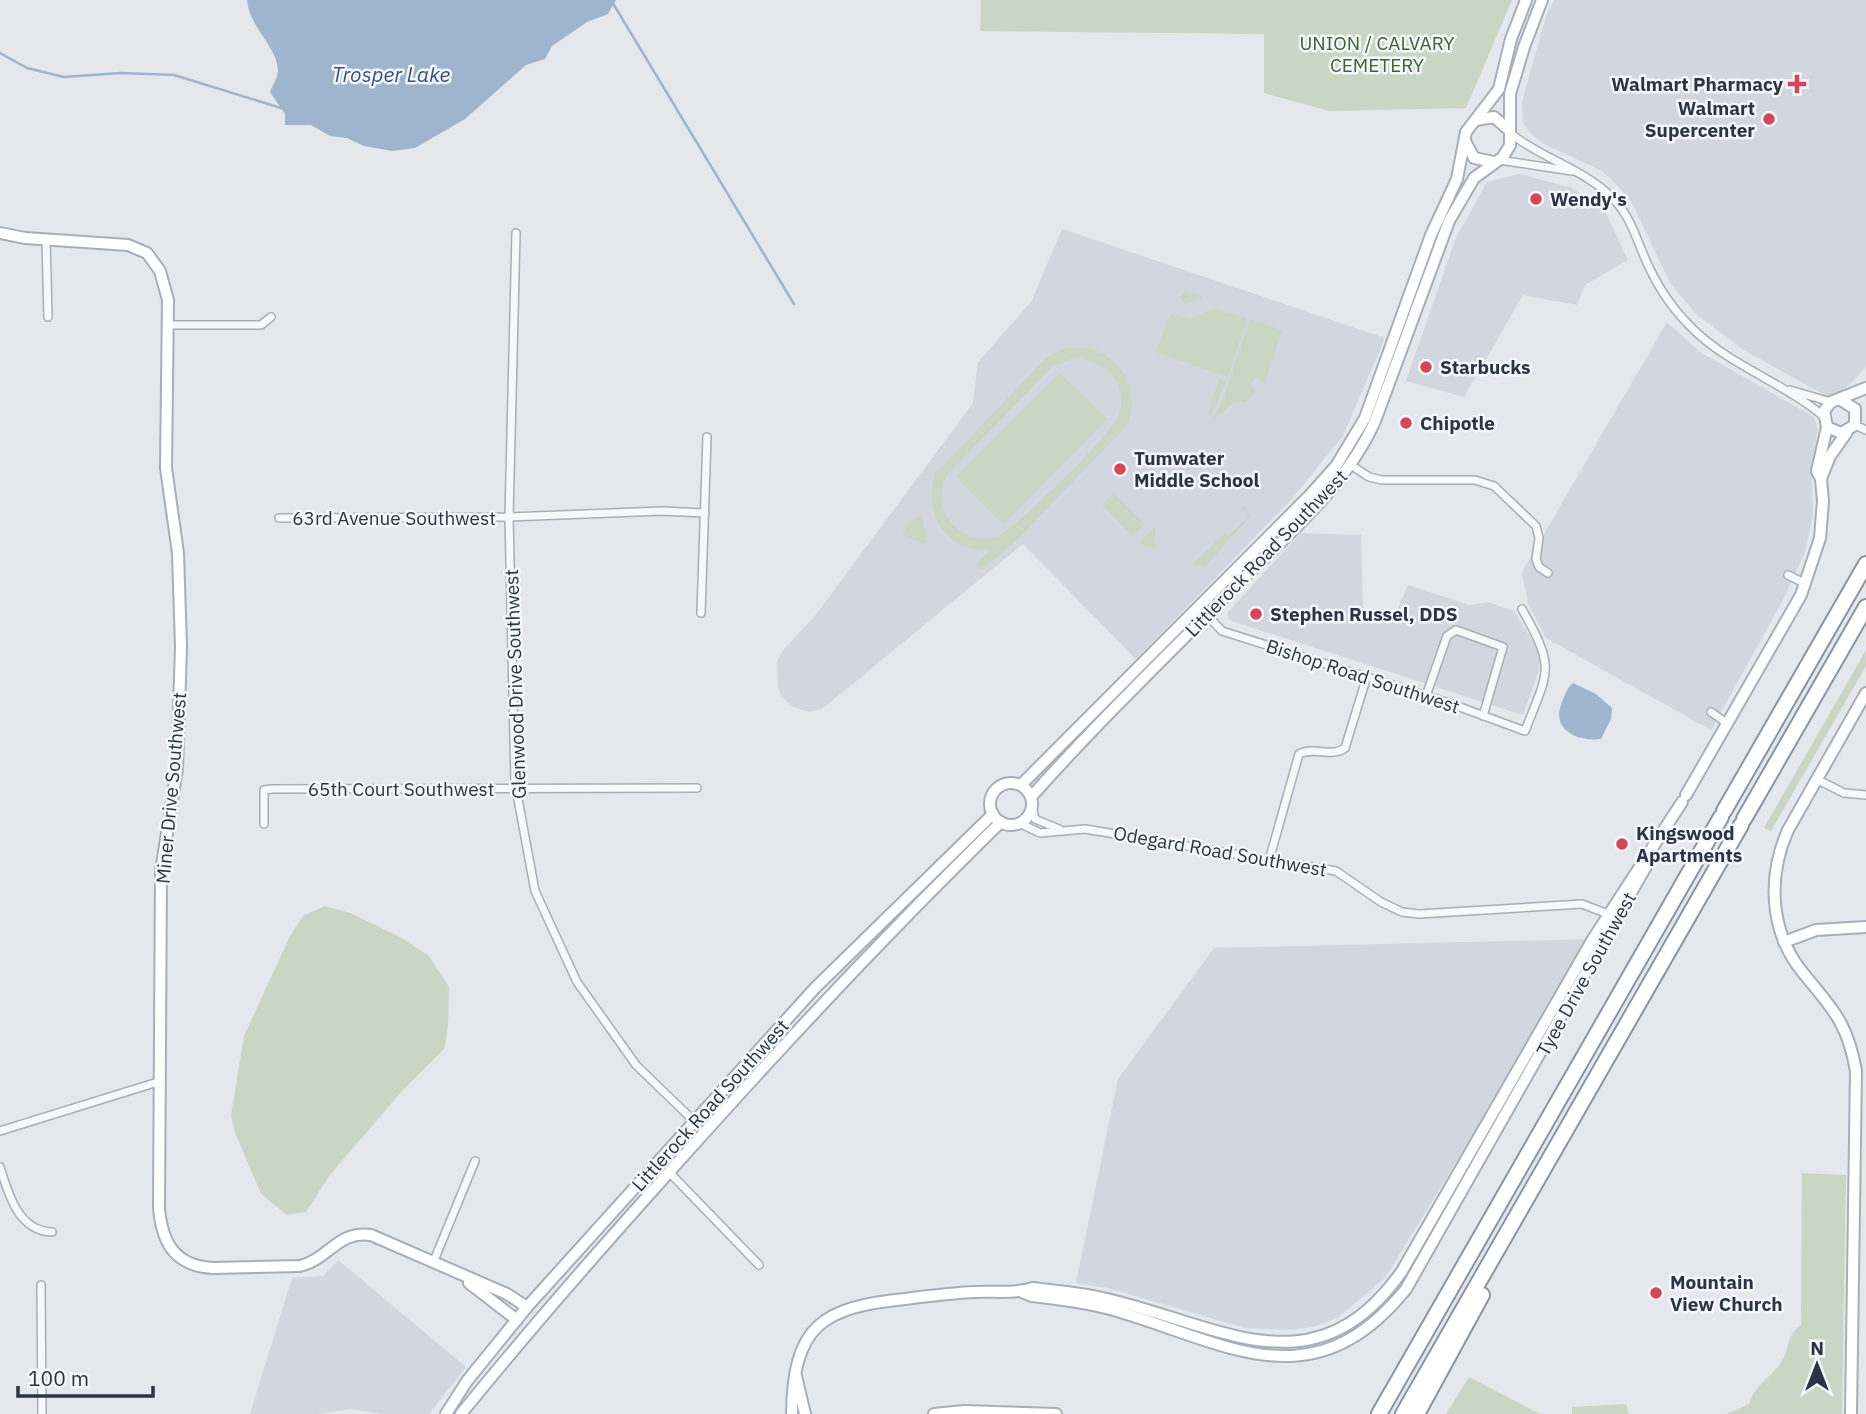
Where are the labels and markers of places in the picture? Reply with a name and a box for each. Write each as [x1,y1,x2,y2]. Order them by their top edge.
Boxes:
place label: Walmart Pharmacy [1611,72,1784,96]
marker: Walmart Pharmacy [1789,76,1805,92]
place label: Walmart Supercenter [1645,96,1755,142]
marker: Walmart Supercenter [1761,111,1777,127]
place label: Wendy's [1550,187,1627,211]
marker: Wendy's [1528,191,1544,207]
place label: Starbucks [1440,355,1531,379]
marker: Starbucks [1418,359,1434,375]
place label: Chipotle [1420,411,1495,435]
marker: Chipotle [1398,415,1414,431]
place label: Tumwater Middle School [1134,446,1259,492]
marker: Tumwater Middle School [1112,461,1128,477]
place label: Stephen Russel, DDS [1270,602,1458,626]
marker: Stephen Russel, DDS [1248,606,1264,622]
place label: Kingswood Apartments [1636,821,1742,867]
marker: Kingswood Apartments [1614,836,1630,852]
place label: Mountain View Church [1670,1270,1783,1316]
marker: Mountain View Church [1648,1285,1664,1301]

